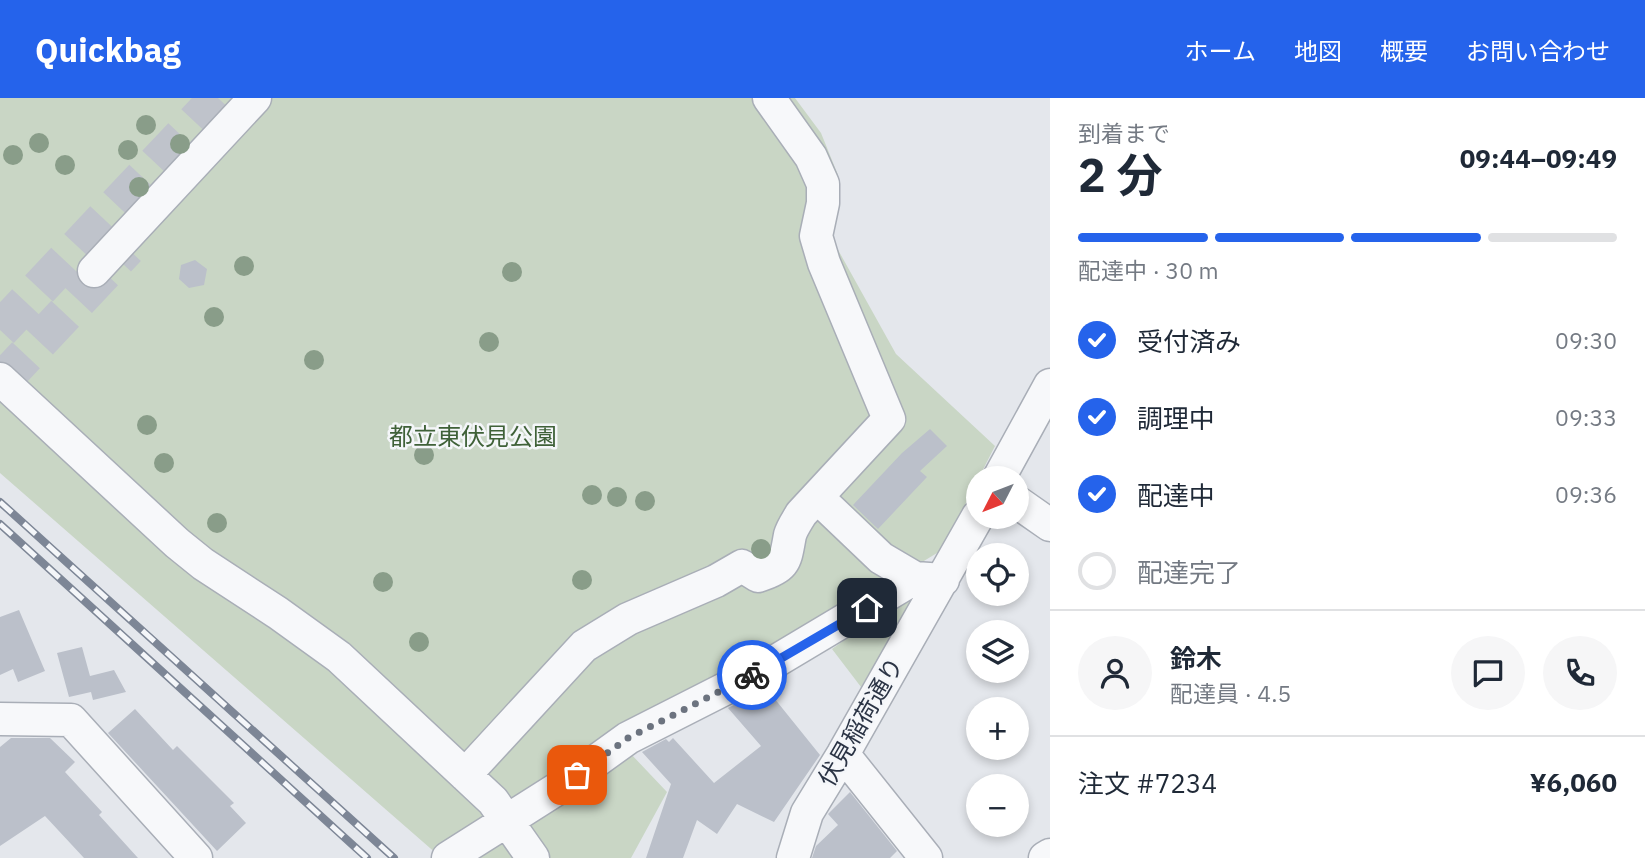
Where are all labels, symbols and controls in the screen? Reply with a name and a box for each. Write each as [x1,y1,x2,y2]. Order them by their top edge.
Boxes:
text: Quickbag [35,28,181,71]
text: ホーム [1185,35,1256,67]
text: 地図 [1294,35,1342,67]
text: 概要 [1380,35,1428,67]
text: お問い合わせ [1466,35,1610,67]
text: 到着まで [1078,118,1170,148]
text: 09:44–09:49 [1460,141,1617,175]
text: 2 分 [1078,145,1162,205]
text: 配達中 · 30 m [1078,255,1218,285]
icon: check [1078,321,1116,359]
text: 受付済み [1137,324,1241,358]
text: 09:30 [1555,325,1617,355]
icon: check [1078,398,1116,436]
text: 調理中 [1137,401,1215,435]
text: 09:33 [1555,402,1617,432]
park label: 都立東伏見公園 [389,420,557,452]
north arrow [966,466,1029,528]
map controls [966,466,1029,837]
icon: check [1078,475,1116,513]
text: 配達中 [1137,478,1215,512]
text: 09:36 [1555,479,1617,509]
button: locate [966,543,1029,606]
text: 配達完了 [1137,555,1241,589]
pin [837,578,897,638]
icon: home [848,589,886,627]
button: layers [966,620,1029,683]
button: person [1078,636,1152,710]
button: chat [1451,636,1525,710]
button: phone [1543,636,1617,710]
courier [717,640,787,710]
text: 鈴木 [1170,641,1222,675]
street label: 伏見稲荷通り [810,651,910,792]
icon: bike [733,656,771,694]
text: 配達員 · 4.5 [1170,678,1291,708]
button: + [966,697,1029,760]
pin [547,745,607,805]
icon: bag [558,756,596,794]
text: ¥6,060 [1530,765,1617,799]
text: 注文 #7234 [1078,766,1217,800]
button: − [966,774,1029,837]

